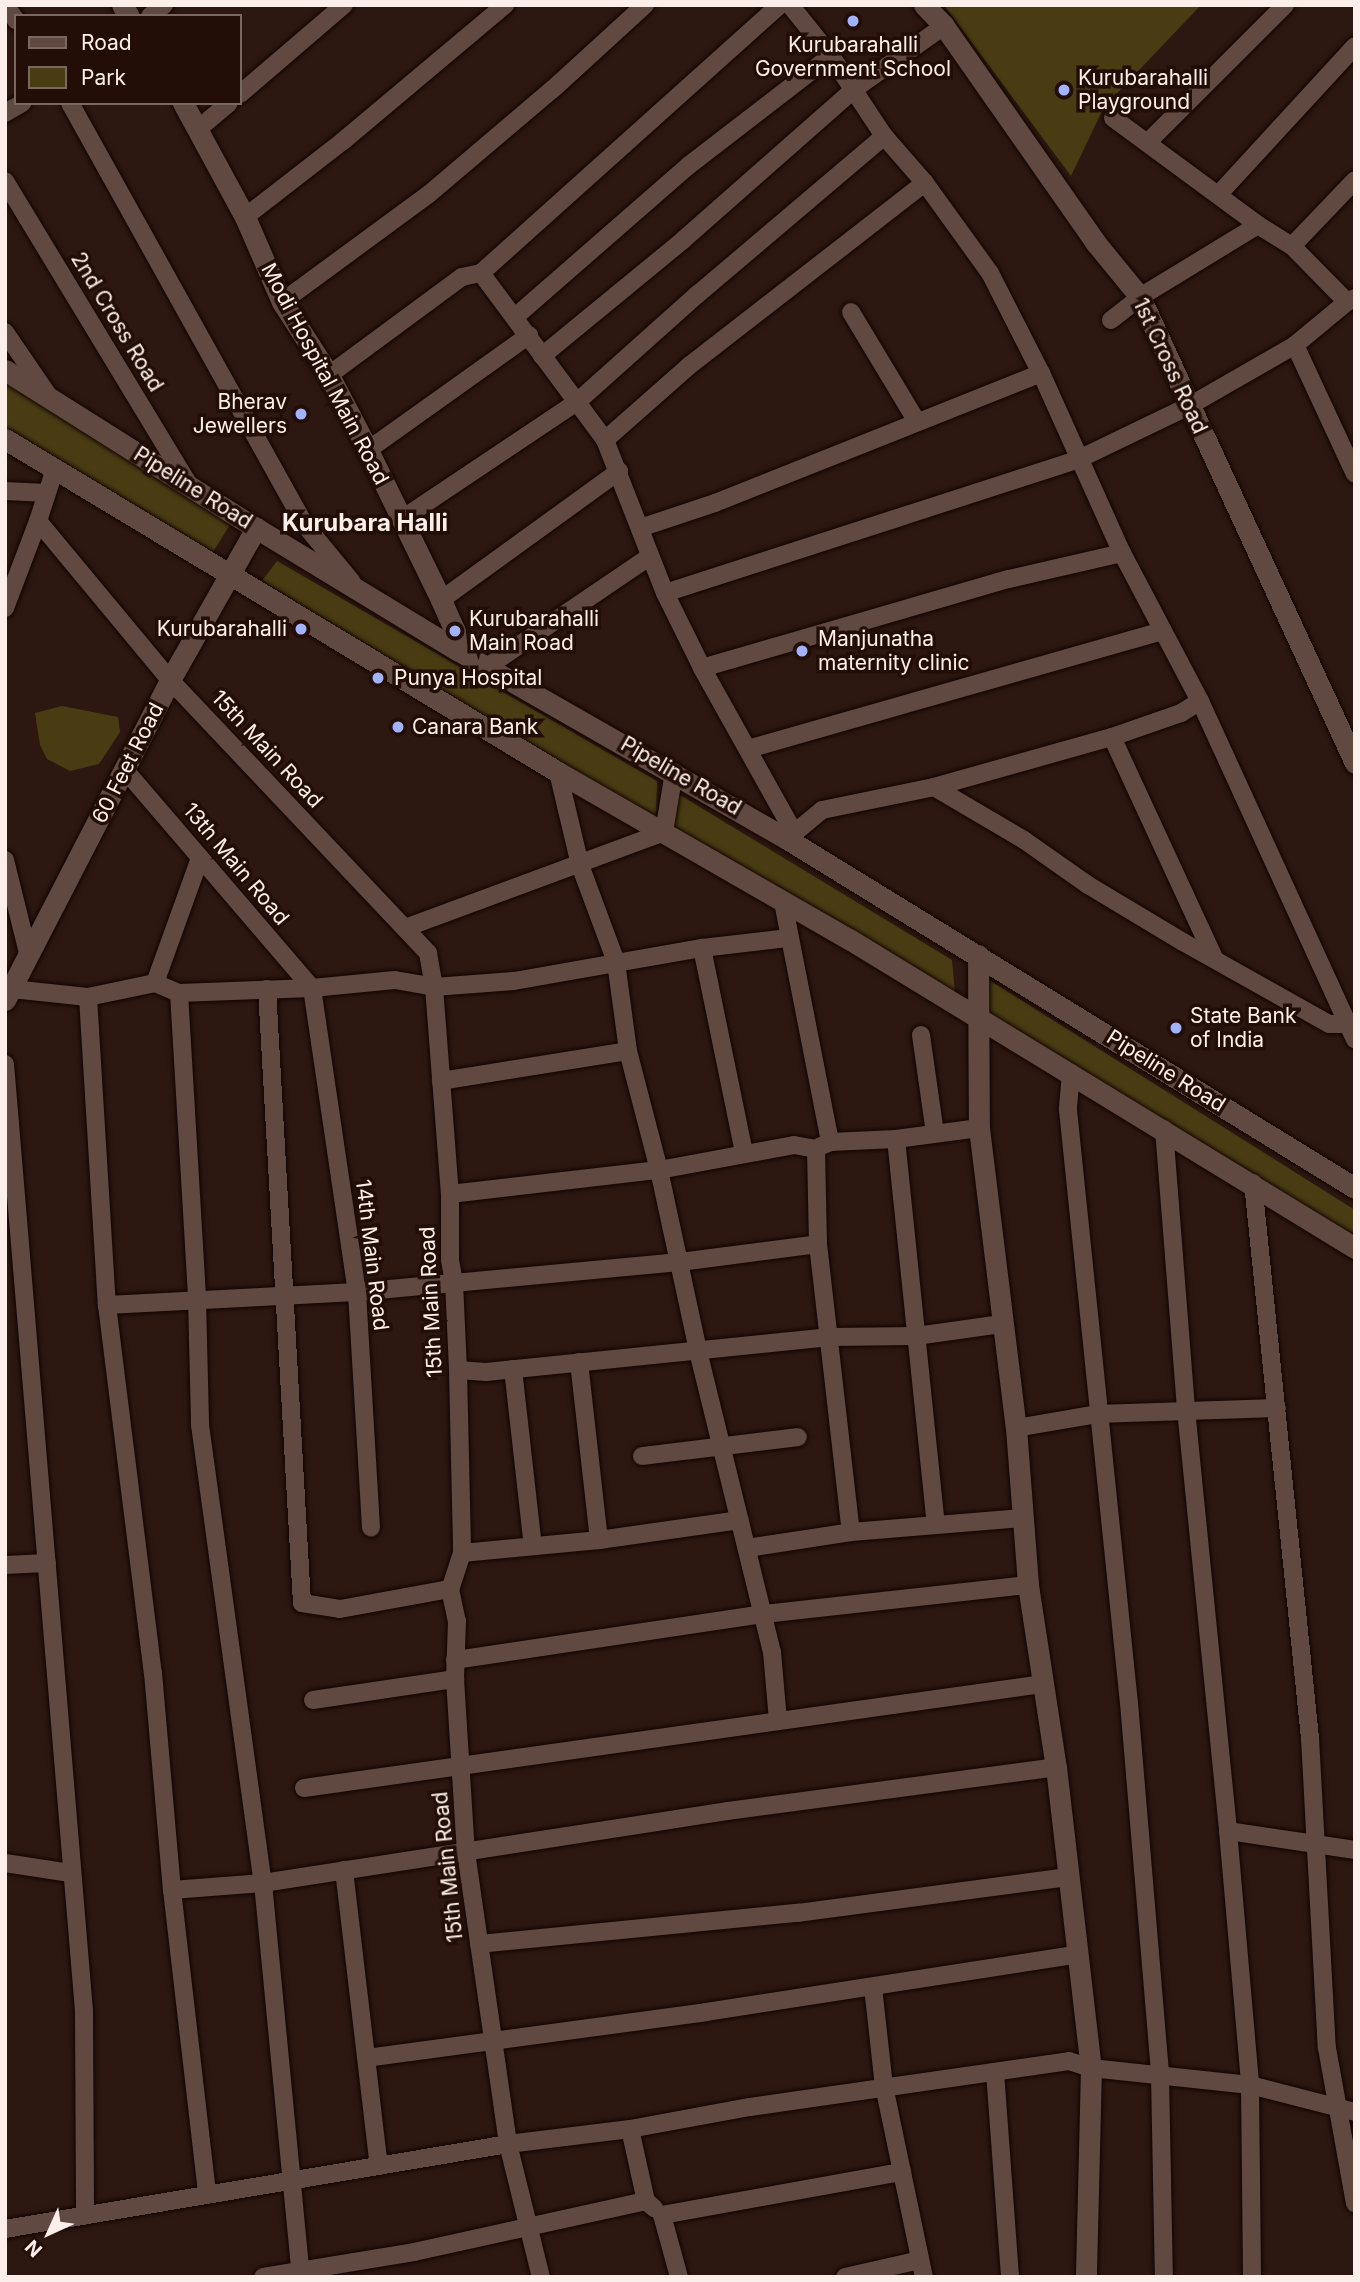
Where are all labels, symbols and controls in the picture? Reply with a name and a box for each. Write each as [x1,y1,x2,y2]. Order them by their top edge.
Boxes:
marker: Kurubarahalli Government School [845,13,861,29]
legend [14,14,242,105]
text: Road [81,30,132,55]
place label: Kurubarahalli Government School [755,32,951,82]
text: Park [81,65,126,90]
place label: Kurubarahalli Playground [1078,65,1208,115]
marker: Kurubarahalli Playground [1056,82,1072,98]
street label: 2nd Cross Road [65,248,169,396]
street label: Modi Hospital Main Road [256,259,394,489]
street label: 1st Cross Road [1128,294,1212,438]
place label: Bherav Jewellers [193,389,287,439]
marker: Bherav Jewellers [293,406,309,422]
street label: Pipeline Road [129,442,257,534]
district label: Kurubara Halli [282,509,448,537]
place label: Kurubarahalli Main Road [469,606,599,656]
place label: Kurubarahalli [157,616,287,642]
marker: Kurubarahalli [293,621,309,637]
marker: Kurubarahalli Main Road [447,623,463,639]
place label: Manjunatha maternity clinic [818,626,969,676]
marker: Manjunatha maternity clinic [792,641,812,661]
place label: Punya Hospital [394,665,542,691]
marker: Punya Hospital [368,668,388,688]
street label: 15th Main Road [206,685,328,813]
street label: 60 Feet Road [87,699,169,827]
place label: Canara Bank [412,714,538,740]
marker: Canara Bank [390,719,406,735]
street label: Pipeline Road [616,731,746,821]
street label: 13th Main Road [178,798,294,930]
place label: State Bank of India [1190,1003,1297,1053]
marker: State Bank of India [1168,1020,1184,1036]
street label: Pipeline Road [1102,1025,1230,1117]
street label: 14th Main Road [350,1178,394,1332]
street label: 15th Main Road [414,1226,448,1378]
street label: 15th Main Road [428,1790,468,1944]
north arrow [14,2198,84,2268]
text: N [21,2235,47,2261]

